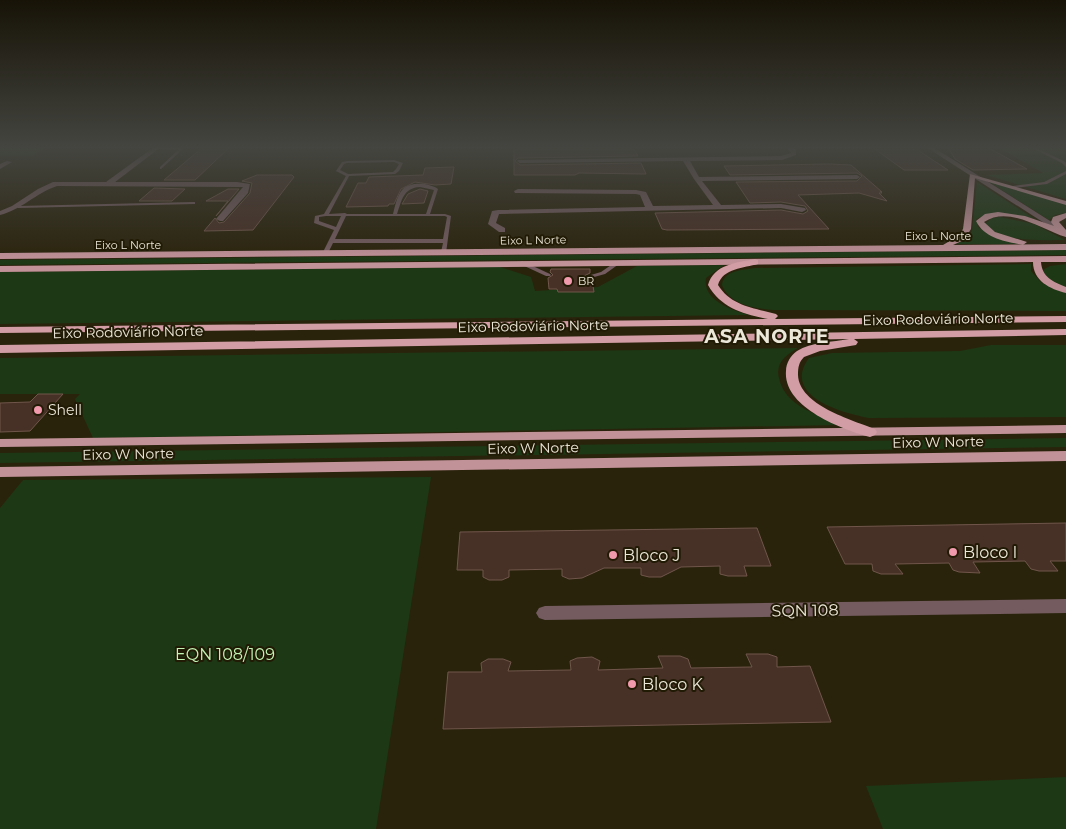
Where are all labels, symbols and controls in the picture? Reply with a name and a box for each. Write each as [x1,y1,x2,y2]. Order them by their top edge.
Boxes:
street label: Eixo L Norte [905,229,972,243]
street label: Eixo L Norte [500,232,567,248]
street label: Eixo L Norte [95,238,162,252]
place label: BR [578,274,594,288]
marker: BR [562,275,574,287]
street label: Eixo Rodoviário Norte [862,309,1014,329]
street label: Eixo Rodoviário Norte [457,316,609,336]
street label: Eixo Rodoviário Norte [52,322,204,342]
district label: ASA NORTE [703,325,830,348]
place label: Shell [48,401,82,419]
marker: Shell [32,404,44,416]
street label: Eixo W Norte [892,432,984,452]
street label: Eixo W Norte [487,438,579,458]
street label: Eixo W Norte [82,444,174,464]
place label: Bloco I [963,543,1017,562]
place label: Bloco J [623,546,681,565]
marker: Bloco I [947,546,959,558]
marker: Bloco J [607,549,619,561]
street label: SQN 108 [771,600,839,621]
park label: EQN 108/109 [175,645,275,664]
place label: Bloco K [642,675,703,694]
marker: Bloco K [626,678,638,690]

